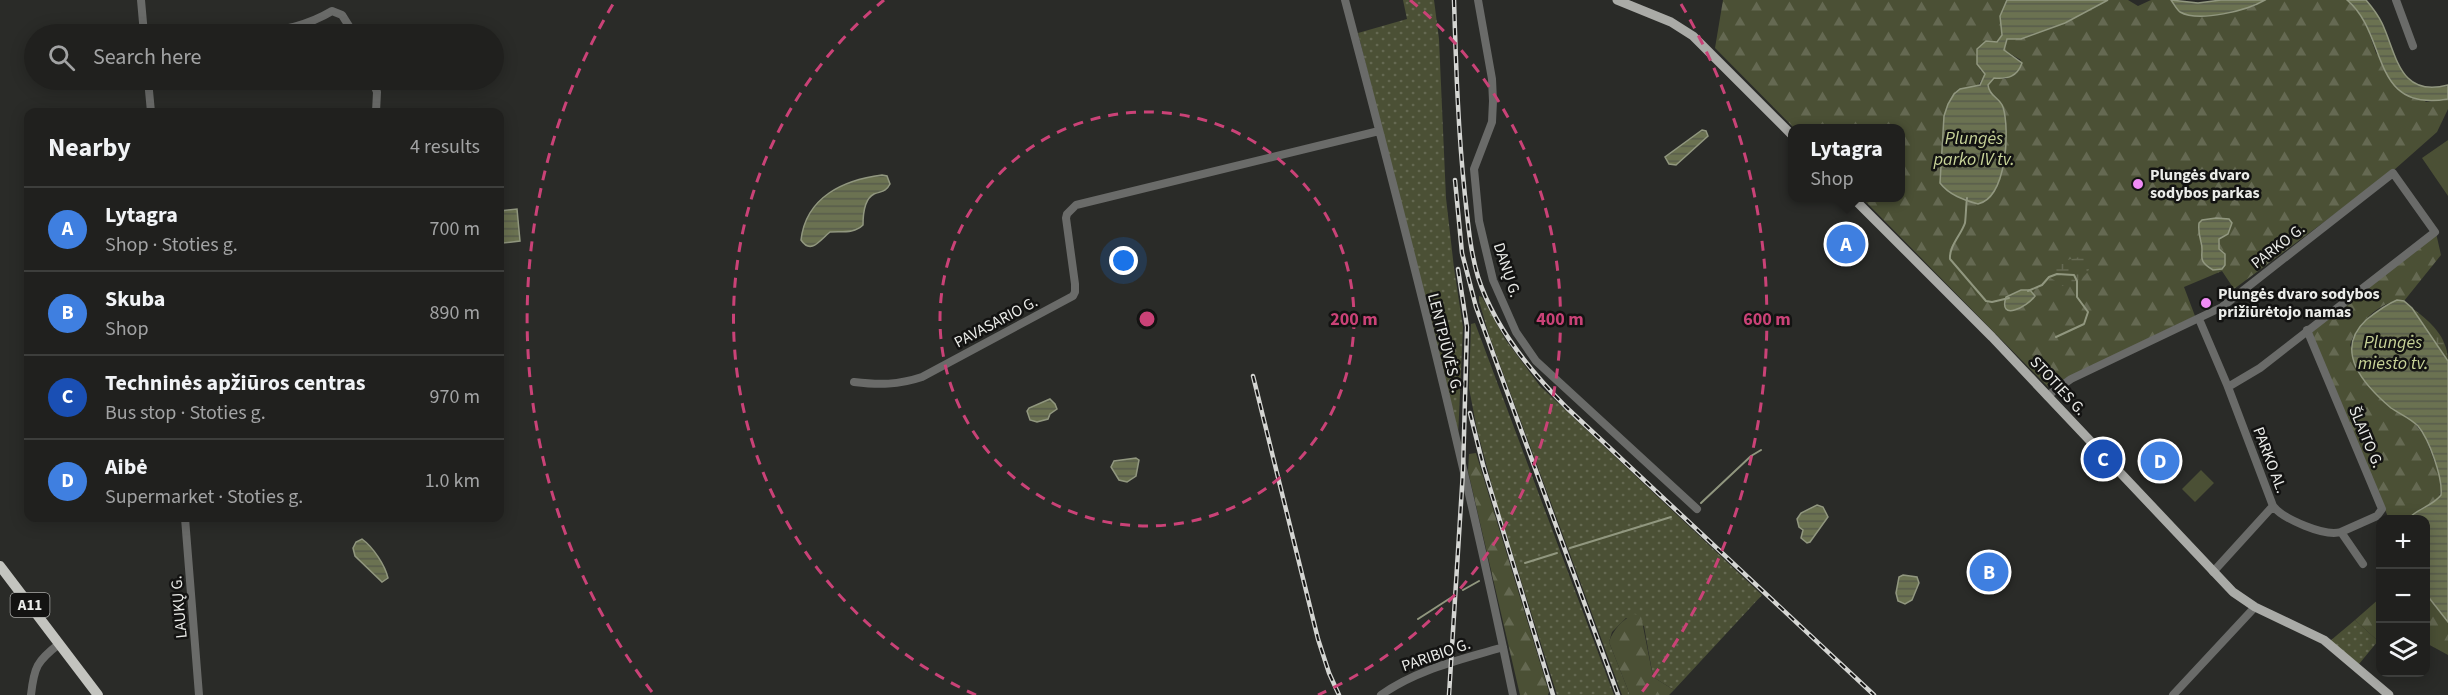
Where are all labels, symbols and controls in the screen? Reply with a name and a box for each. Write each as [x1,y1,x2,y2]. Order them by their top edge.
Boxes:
search box [24,24,504,90]
icon: search [45,41,78,74]
text: Search here [93,41,201,73]
popup [1788,124,1905,202]
water label: Plungės parko IV tv. [1932,126,2015,172]
text: Nearby [48,129,131,166]
text: 4 results [410,133,480,161]
text: Lytagra [1810,133,1883,165]
place label: Plungės dvaro sodybos parkas [2150,164,2260,204]
text: Shop [1810,165,1854,193]
marker: Plungės dvaro sodybos parkas [2131,177,2145,191]
text: Lytagra [105,199,178,231]
text: A [62,215,73,243]
text: 700 m [430,215,480,243]
street label: PARKO G. [2247,218,2309,274]
pin: A [1826,222,1866,266]
text: Shop · Stoties g. [105,231,238,259]
street label: DANŲ G. [1488,240,1526,300]
your location [1109,246,1138,275]
text: Skuba [105,283,165,315]
place label: Plungės dvaro sodybos prižiūrėtojo namas [2218,283,2380,323]
street label: PAVASARIO G. [950,291,1042,353]
street label: LENTPJŪVĖS G. [1422,291,1468,395]
marker: Plungės dvaro sodybos prižiūrėtojo namas [2199,296,2213,310]
text: B [61,299,74,327]
text: 890 m [430,299,480,327]
text: 200 m [1330,307,1378,332]
text: 400 m [1536,307,1584,332]
text: 600 m [1743,307,1791,332]
centre of rings [1137,309,1157,329]
text: Shop [105,315,149,343]
water label: Plungės miesto tv. [2358,330,2428,376]
street label: STOTIES G. [2025,352,2091,420]
text: Techninės apžiūros centras [105,367,366,399]
text: C [62,383,73,411]
text: 970 m [430,383,480,411]
text: Bus stop · Stoties g. [105,399,266,427]
street label: ŠLAITO G. [2343,403,2389,471]
street label: PARKO AL. [2247,424,2293,496]
pin: C [2084,436,2122,482]
pin: D [2140,438,2180,484]
text: Aibė [105,451,148,483]
text: D [61,467,74,495]
text: 1.0 km [425,467,480,495]
text: Supermarket · Stoties g. [105,483,303,511]
map controls [2376,515,2430,677]
button: + [2376,515,2430,569]
pin: B [1970,550,2008,594]
button: − [2376,569,2430,623]
street label: LAUKŲ G. [165,575,193,639]
road number: A11 [10,593,50,617]
button: layers [2376,623,2430,677]
street label: PARIBIO G. [1399,633,1473,677]

